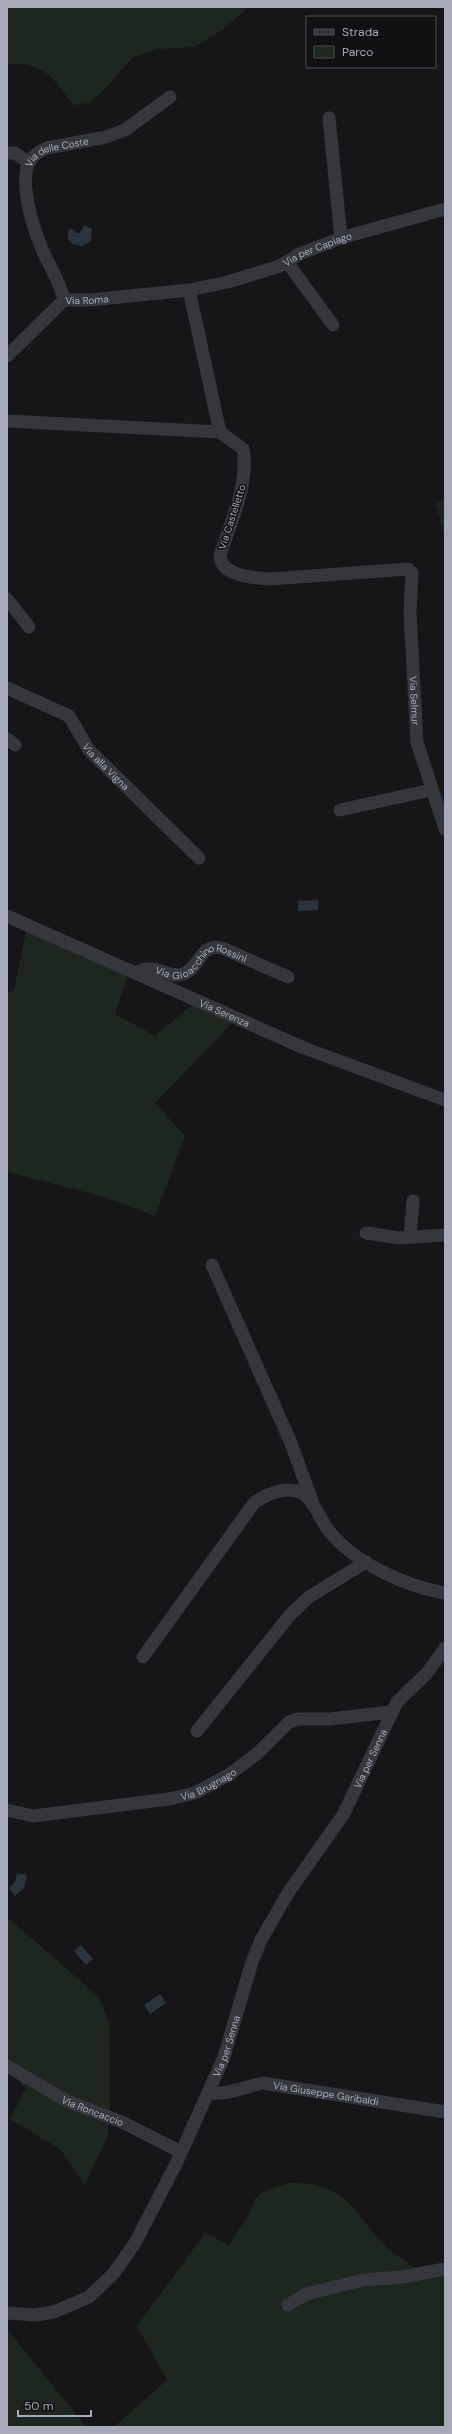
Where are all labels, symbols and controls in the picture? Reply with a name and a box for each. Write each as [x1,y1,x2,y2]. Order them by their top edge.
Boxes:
legend [306,16,436,68]
text: Strada [342,24,379,40]
text: Parco [342,44,373,60]
street label: Via delle Coste [22,134,90,169]
street label: Via per Capiago [280,229,353,269]
street label: Via Roma [65,292,109,307]
street label: Via Castelletto [215,483,249,551]
street label: Via Selmur [407,676,423,726]
street label: Via alla Vigna [80,741,132,793]
street label: Via Gioacchino Rossini [154,941,249,982]
street label: Via Serenza [197,996,252,1030]
street label: Via per Senna [350,1727,390,1790]
street label: Via Brugnago [179,1765,239,1803]
street label: Via per Senna [209,2014,242,2079]
street label: Via Giuseppe Garibaldi [272,2078,380,2108]
street label: Via Roncaccio [59,2093,126,2129]
scale bar [18,2392,91,2418]
text: 50 m [24,2398,53,2414]

